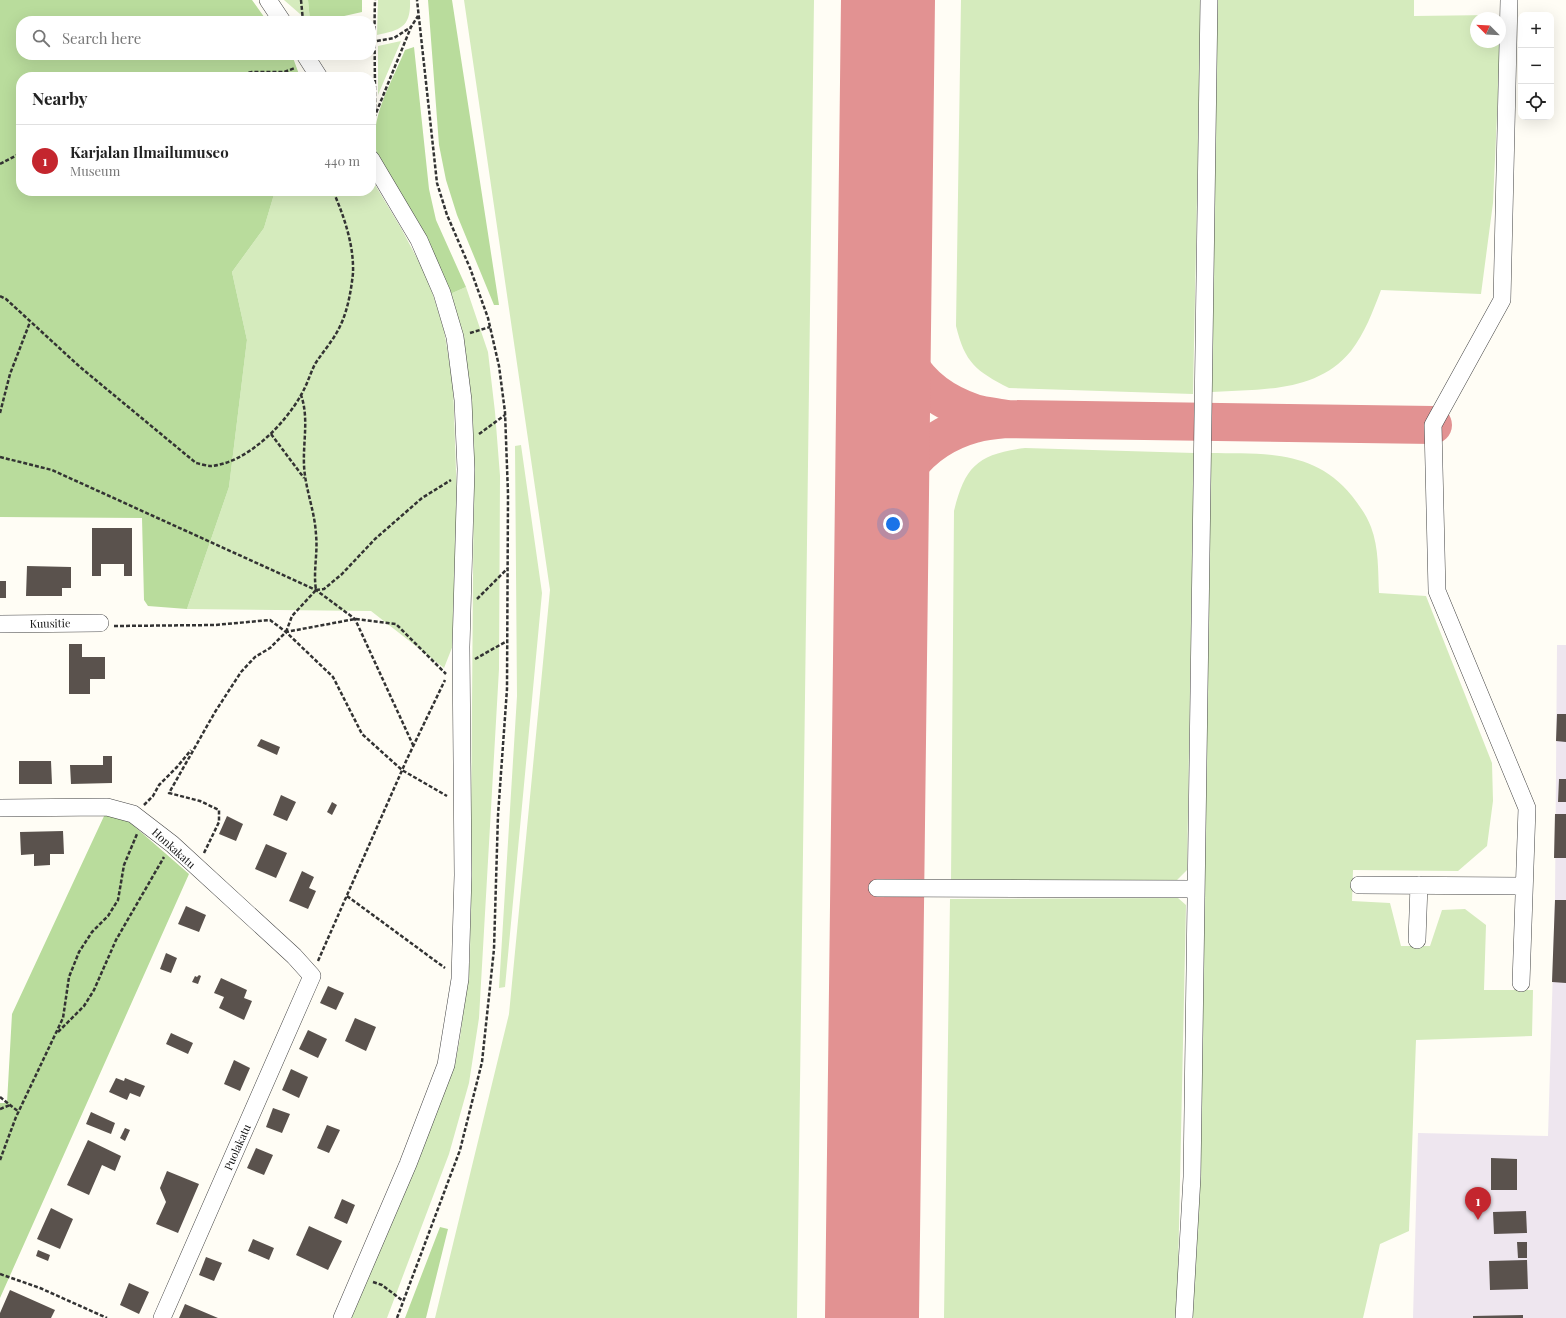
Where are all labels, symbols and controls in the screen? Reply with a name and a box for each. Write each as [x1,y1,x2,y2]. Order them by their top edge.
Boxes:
north arrow [1470,12,1506,48]
map controls [1518,12,1554,120]
button: + [1518,12,1554,48]
search box [16,16,376,60]
icon: search [30,27,52,49]
text: Search here [62,28,141,48]
button: − [1518,48,1554,84]
button: locate [1518,84,1554,120]
text: Nearby [32,87,87,109]
text: Karjalan Ilmailumuseo [70,142,229,162]
text: 1 [43,152,47,169]
text: 440 m [325,152,360,169]
text: Museum [70,162,120,179]
your location [883,514,903,534]
street label: Kuusitie [29,615,71,631]
street label: Honkakatu [149,824,199,872]
street label: Puolakatu [220,1121,254,1172]
pin: 1 [1465,1187,1491,1220]

